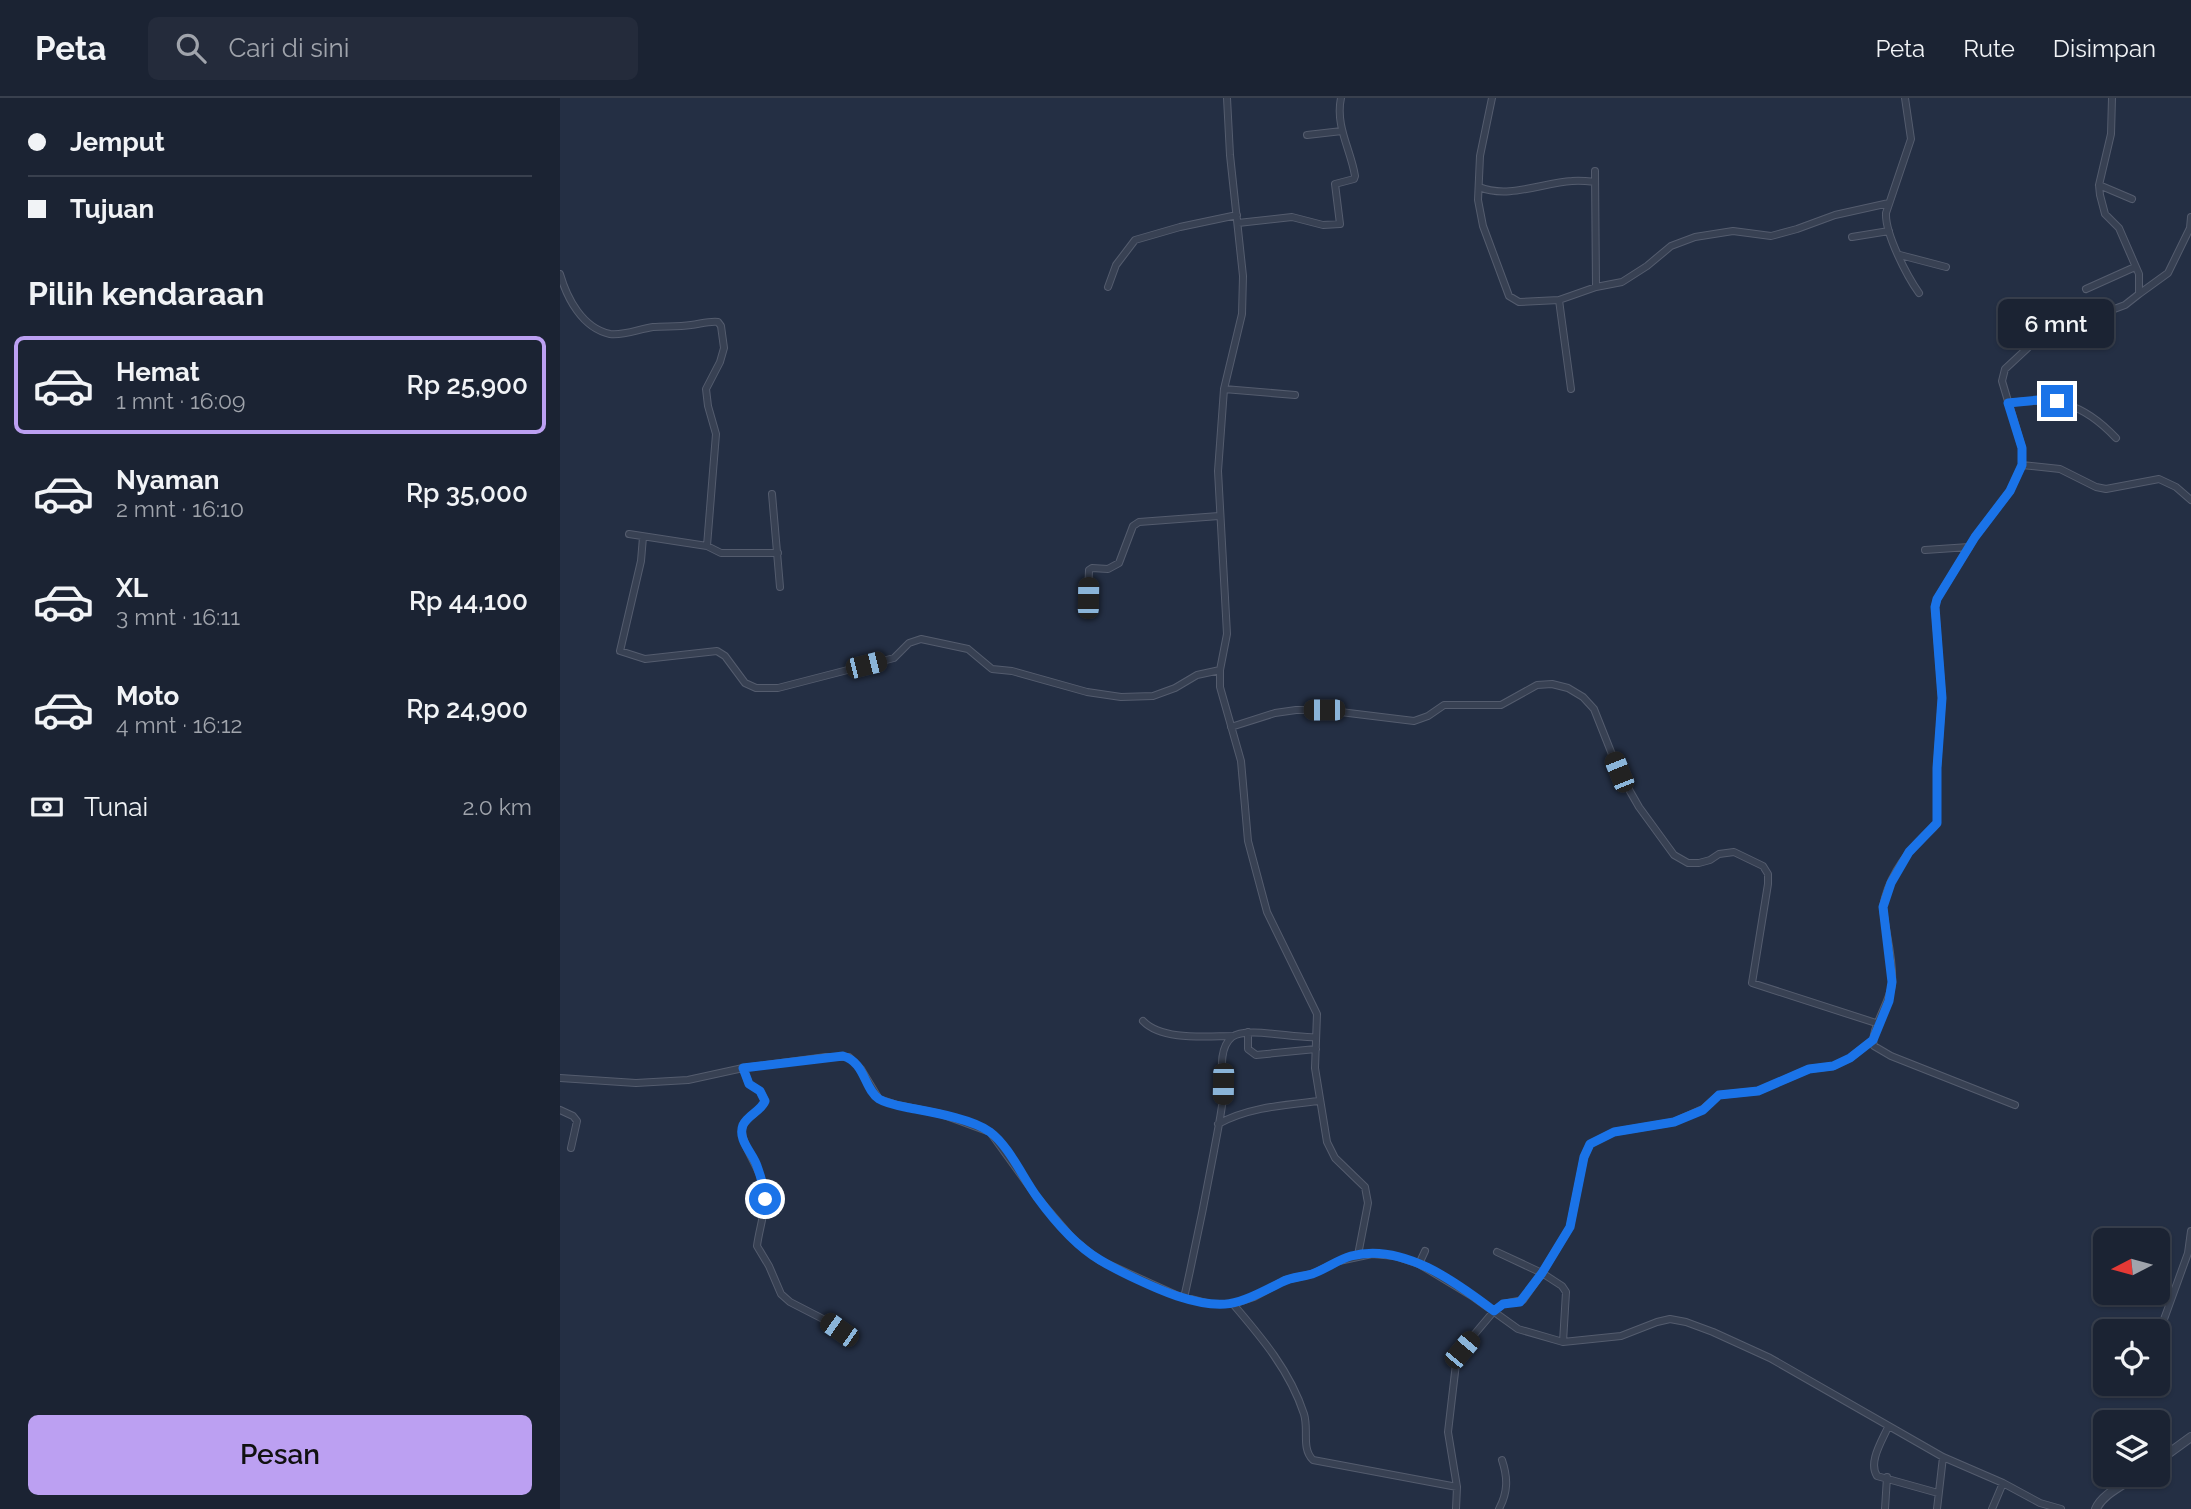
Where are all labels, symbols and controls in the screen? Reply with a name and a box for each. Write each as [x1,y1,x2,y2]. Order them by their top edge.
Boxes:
search box [148,17,638,80]
text: Peta [35,29,106,68]
icon: search [172,29,210,67]
text: Cari di sini [228,33,349,63]
text: Peta [1875,34,1925,63]
text: Rute [1963,34,2015,63]
text: Disimpan [2053,34,2156,63]
text: Jemput [70,127,165,157]
text: Tujuan [70,194,154,224]
text: Pilih kendaraan [28,275,264,312]
callout: 6 mnt [1999,300,2115,348]
text: 6 mnt [2024,310,2088,337]
icon: car [32,354,95,417]
text: Hemat [116,357,200,387]
text: Rp 25,900 [407,370,528,400]
route end [2041,385,2073,417]
text: 1 mnt · 16:09 [116,387,246,414]
icon: car [32,462,95,525]
text: Nyaman [116,465,220,495]
text: Rp 35,000 [406,478,528,508]
text: 2 mnt · 16:10 [116,495,244,522]
icon: car [32,570,95,633]
text: XL [116,573,148,603]
car [1078,577,1099,619]
text: Rp 44,100 [409,586,528,616]
text: 3 mnt · 16:11 [116,603,240,630]
car [844,650,889,680]
icon: car [32,678,95,741]
text: Moto [116,681,179,711]
text: Rp 24,900 [406,694,528,724]
car [1304,700,1346,721]
text: 4 mnt · 16:12 [116,711,243,738]
car [1602,749,1637,795]
icon: cash [28,788,66,826]
text: Tunai [84,792,148,822]
text: 2.0 km [462,793,532,820]
car [1213,1063,1234,1105]
route start [749,1183,781,1215]
north arrow [2093,1228,2170,1306]
map controls [2093,1228,2170,1487]
car [816,1309,863,1351]
button: locate [2093,1319,2170,1396]
car [1441,1327,1484,1373]
button: layers [2093,1410,2170,1487]
button: Pesan [28,1415,532,1495]

